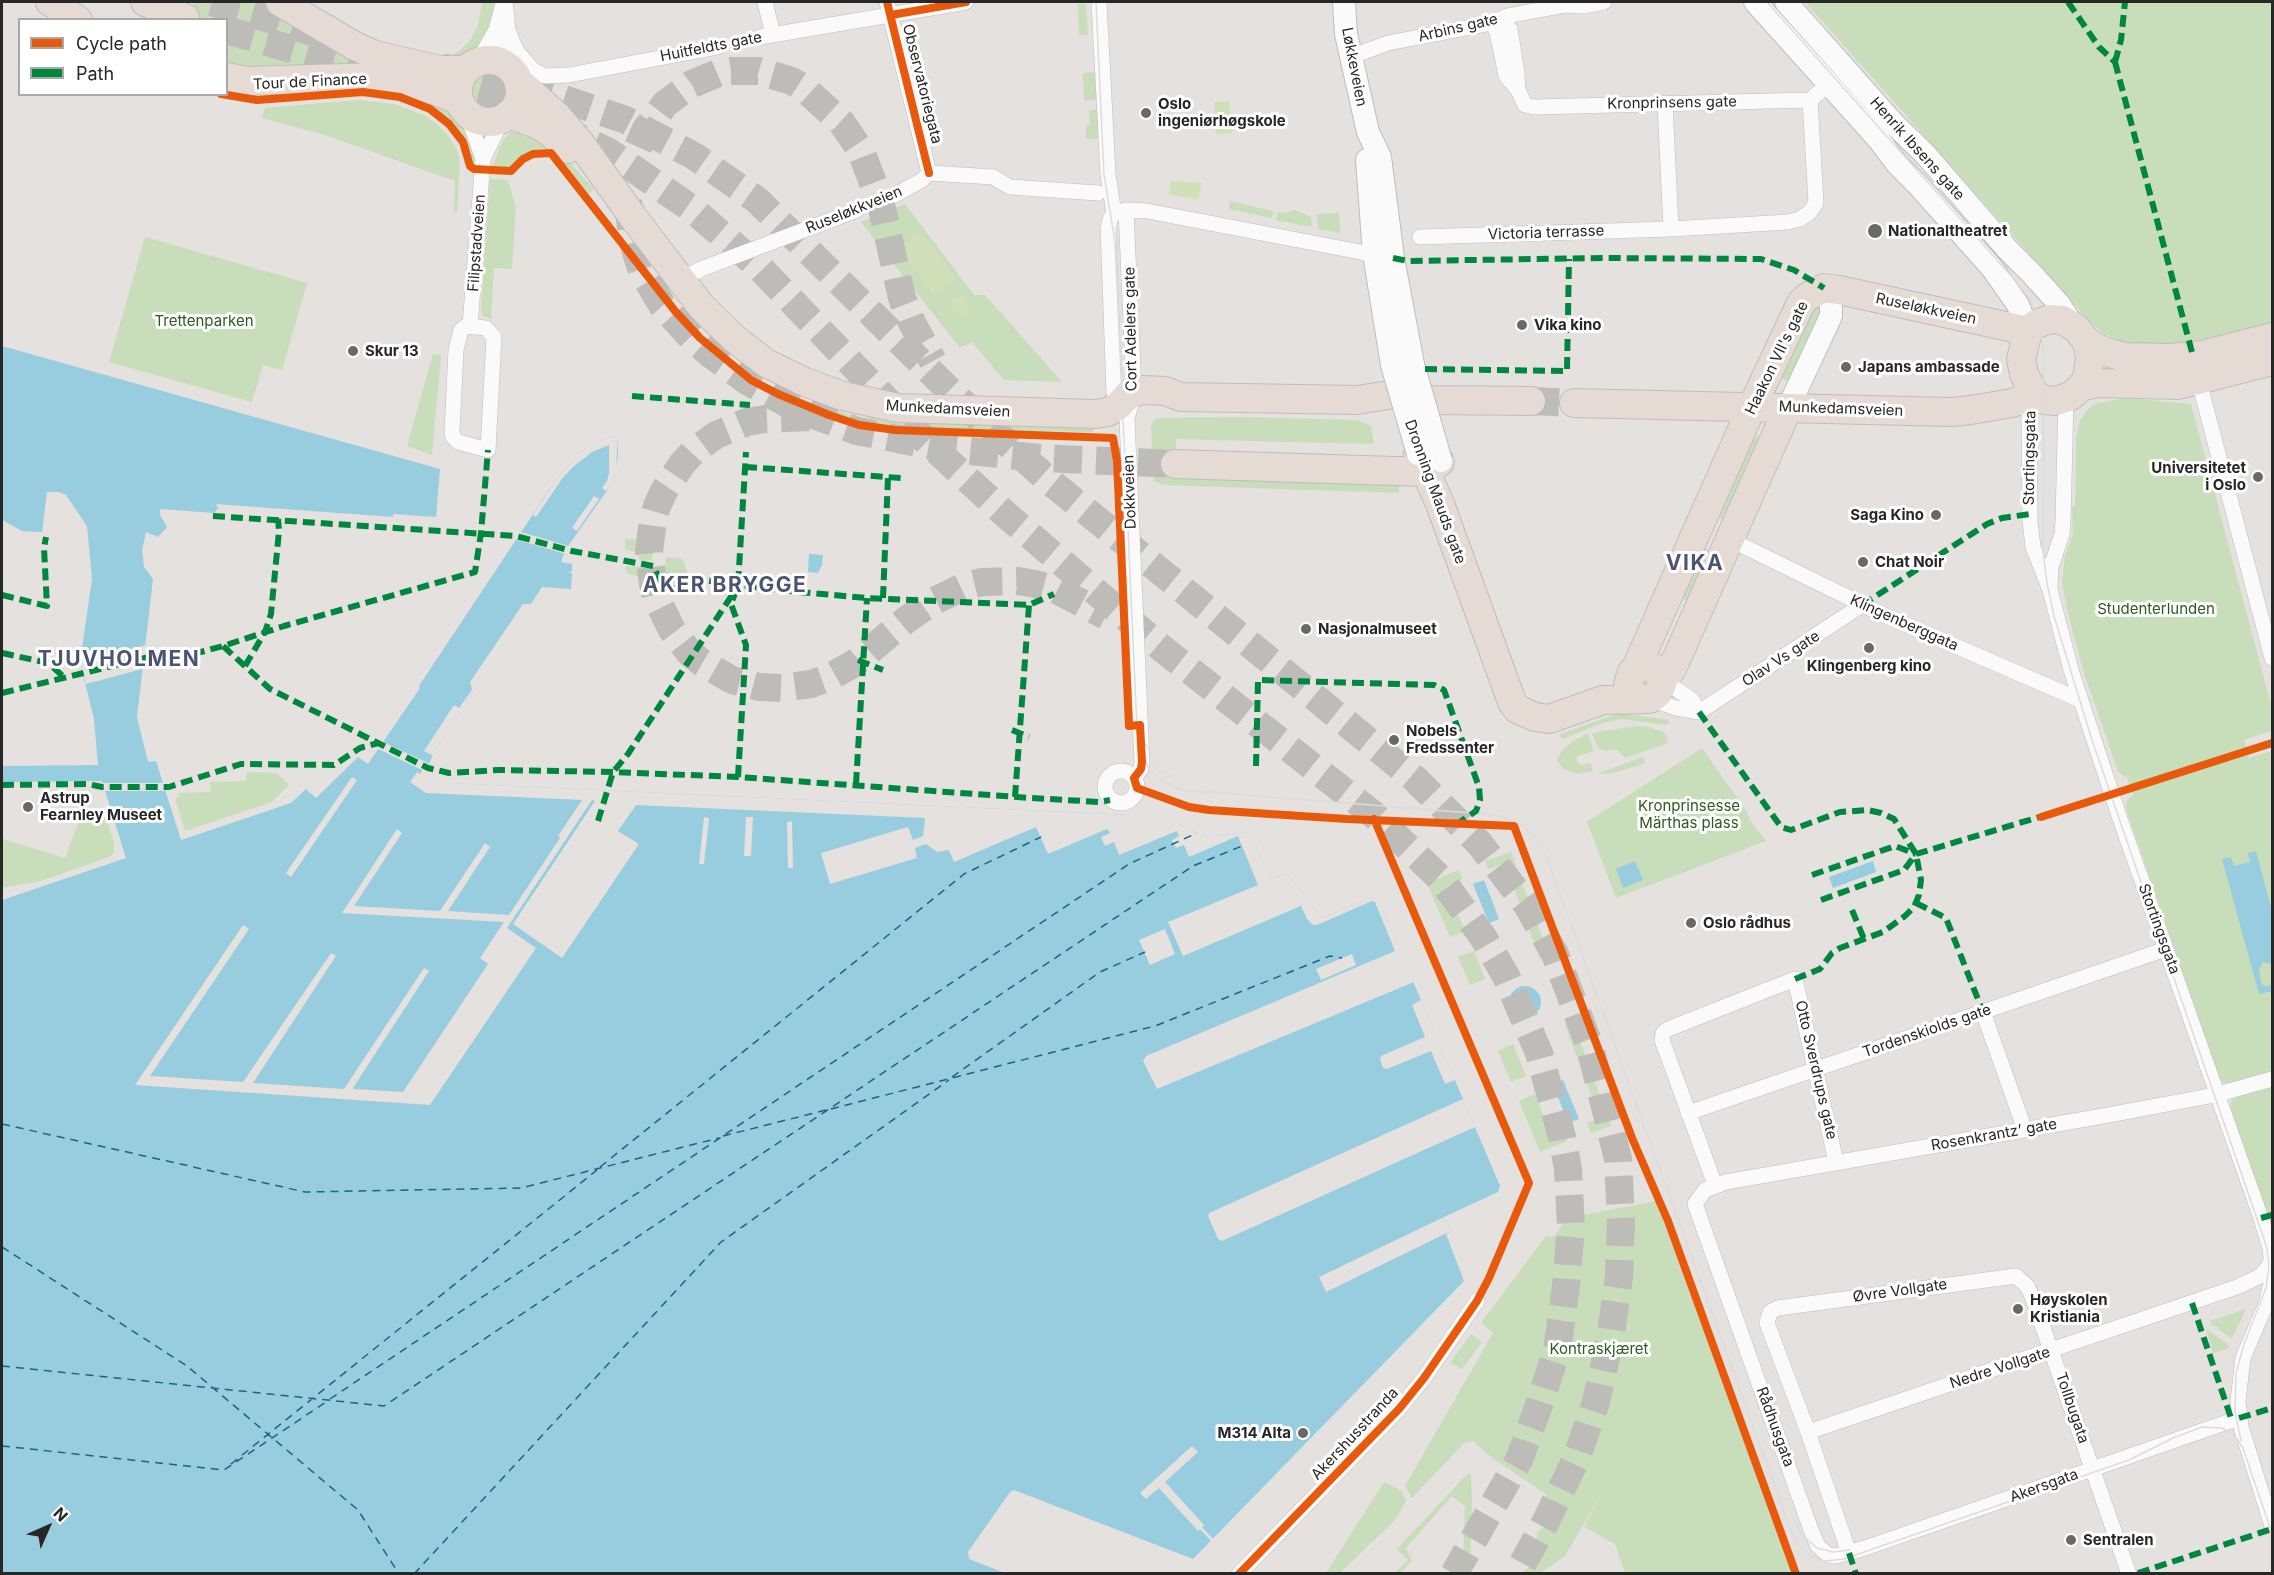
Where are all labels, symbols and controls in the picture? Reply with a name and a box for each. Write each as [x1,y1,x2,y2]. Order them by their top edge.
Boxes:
street label: Arbins gate [1416,10,1500,46]
legend [18,18,228,96]
street label: Observatoriegata [898,22,946,146]
street label: Løkkeveien [1338,26,1370,108]
street label: Huitfeldts gate [659,28,763,66]
text: Cycle path [76,33,167,54]
text: Path [76,63,114,84]
street label: Tour de Finance [252,70,368,94]
street label: Kronprinsens gate [1607,93,1737,113]
street label: Henrik Ibsens gate [1866,94,1968,204]
place label: Oslo ingeniørhøgskole [1158,95,1286,130]
marker: Oslo ingeniørhøgskole [1139,106,1153,120]
street label: Ruseløkkveien [803,182,905,238]
street label: Filipstadveien [465,194,489,292]
street label: Victoria terrasse [1487,222,1605,244]
marker: Nationaltheatret [1866,222,1884,240]
place label: Nationaltheatret [1888,222,2008,240]
street label: Cort Adelers gate [1121,267,1141,391]
street label: Ruseløkkveien [1874,290,1978,328]
street label: Haakon VII's gate [1742,298,1812,418]
park label: Trettenparken [154,312,254,330]
place label: Vika kino [1534,316,1602,334]
marker: Vika kino [1515,318,1529,332]
place label: Skur 13 [365,342,419,360]
marker: Skur 13 [346,344,360,358]
place label: Japans ambassade [1858,358,2000,376]
marker: Japans ambassade [1839,360,1853,374]
street label: Munkedamsveien [885,397,1011,421]
street label: Munkedamsveien [1778,398,1904,420]
street label: Stortingsgata [2020,410,2040,506]
street label: Dronning Mauds gate [1401,417,1469,567]
street label: Dokkveien [1120,455,1140,529]
place label: Universitetet i Oslo [2151,459,2246,494]
marker: Universitetet i Oslo [2251,470,2265,484]
place label: Saga Kino [1850,506,1924,524]
marker: Saga Kino [1929,508,1943,522]
district label: VIKA [1666,551,1724,577]
place label: Chat Noir [1875,553,1944,571]
marker: Chat Noir [1856,555,1870,569]
district label: AKER BRYGGE [643,573,807,599]
street label: Klingenberggata [1847,591,1961,655]
park label: Studenterlunden [2097,600,2215,618]
place label: Nasjonalmuseet [1318,620,1437,638]
marker: Nasjonalmuseet [1299,622,1313,636]
street label: Olav Vs gate [1739,627,1823,691]
marker: Klingenberg kino [1862,641,1876,655]
district label: TJUVHOLMEN [38,647,200,673]
place label: Klingenberg kino [1807,657,1931,675]
place label: Nobels Fredssenter [1406,722,1494,757]
marker: Nobels Fredssenter [1387,733,1401,747]
place label: Astrup Fearnley Museet [40,789,162,824]
park label: Kronprinsesse Märthas plass [1638,797,1740,832]
marker: Astrup Fearnley Museet [21,800,35,814]
street label: Stortingsgata [2134,881,2184,977]
place label: Oslo rådhus [1703,914,1791,932]
marker: Oslo rådhus [1684,916,1698,930]
street label: Otto Sverdrups gate [1791,999,1841,1141]
street label: Tordenskiolds gate [1860,1001,1994,1061]
street label: Rosenkrantz’ gate [1930,1115,2058,1155]
street label: Øvre Vollgate [1852,1275,1948,1307]
place label: Høyskolen Kristiania [2030,1291,2107,1326]
marker: Høyskolen Kristiania [2011,1302,2025,1316]
park label: Kontraskjæret [1550,1340,1648,1358]
street label: Nedre Vollgate [1947,1343,2053,1393]
street label: Tollbugata [2051,1370,2093,1446]
street label: Akershusstranda [1308,1384,1402,1484]
street label: Rådhusgata [1752,1385,1798,1469]
place label: M314 Alta [1217,1424,1291,1442]
marker: M314 Alta [1296,1426,1310,1440]
street label: Akersgata [2007,1465,2081,1507]
north arrow [18,1497,78,1557]
text: N [49,1503,72,1526]
place label: Sentralen [2083,1531,2154,1549]
marker: Sentralen [2064,1533,2078,1547]

